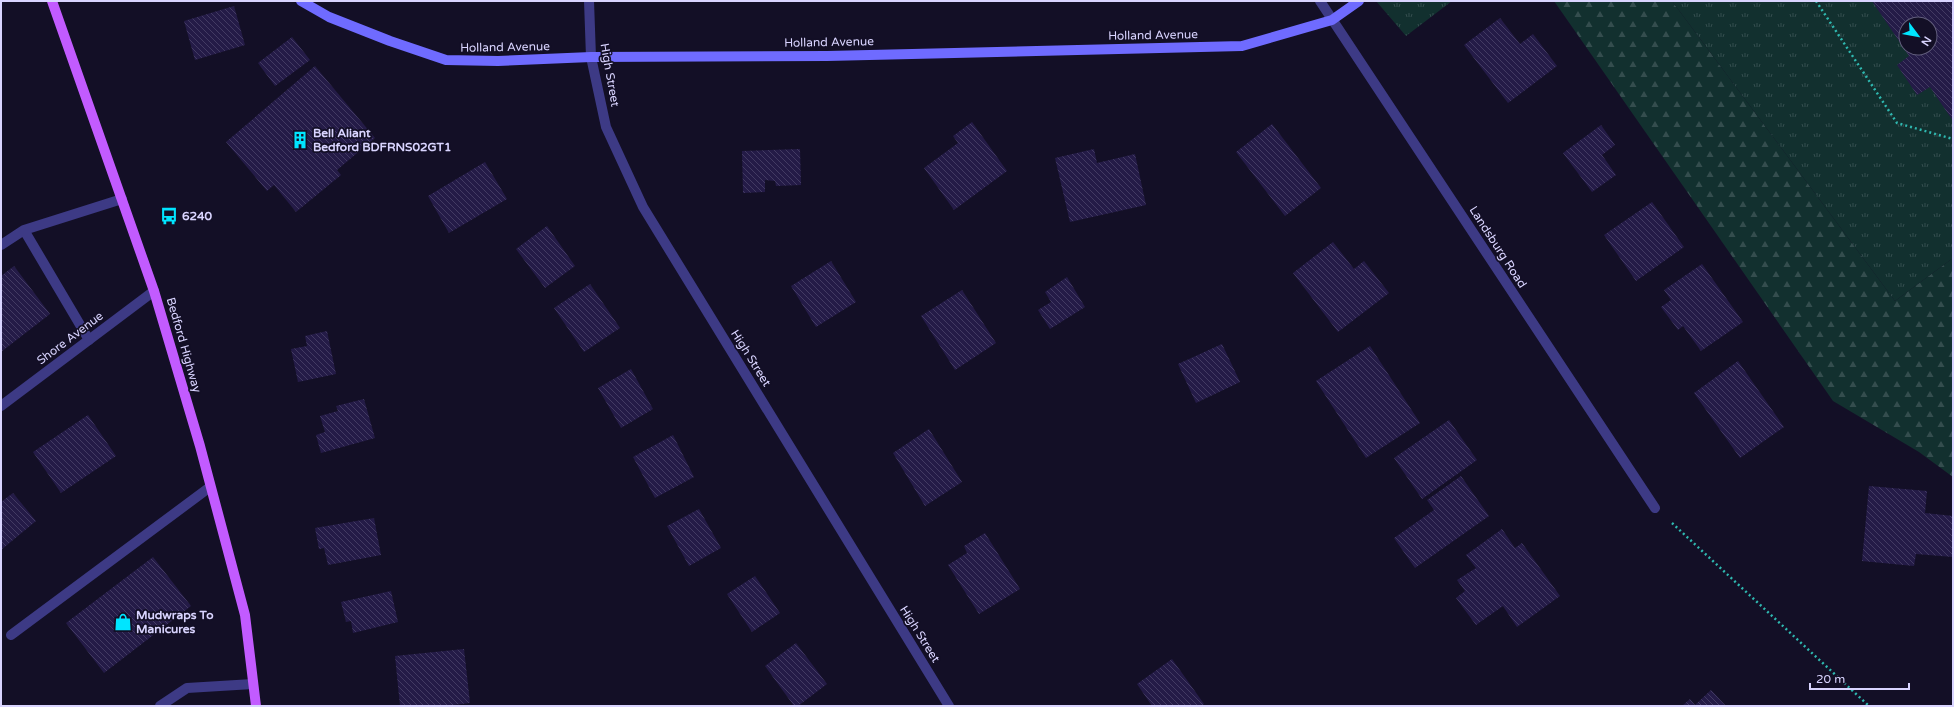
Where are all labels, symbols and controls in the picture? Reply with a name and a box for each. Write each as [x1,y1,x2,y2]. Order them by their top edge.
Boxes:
north arrow [1898,16,1938,56]
street label: Holland Avenue [1108,27,1198,43]
street label: Holland Avenue [784,34,874,50]
text: N [1918,34,1934,48]
street label: Holland Avenue [460,39,550,55]
street label: High Street [598,42,623,108]
place label: Bell Aliant Bedford BDFRNS02GT1 [313,126,451,154]
building icon: Bell Aliant Bedford BDFRNS02GT1 [290,130,310,150]
street label: Landsburg Road [1466,204,1530,290]
bus stop icon: 6240 [159,206,179,226]
place label: 6240 [182,209,213,223]
street label: Bedford Highway [164,296,204,395]
street label: Shore Avenue [34,308,106,367]
street label: High Street [728,327,774,389]
street label: High Street [897,603,943,665]
place label: Mudwraps To Manicures [136,608,213,636]
shop icon: Mudwraps To Manicures [113,612,133,632]
scale bar [1810,665,1909,691]
text: 20 m [1816,672,1845,686]

